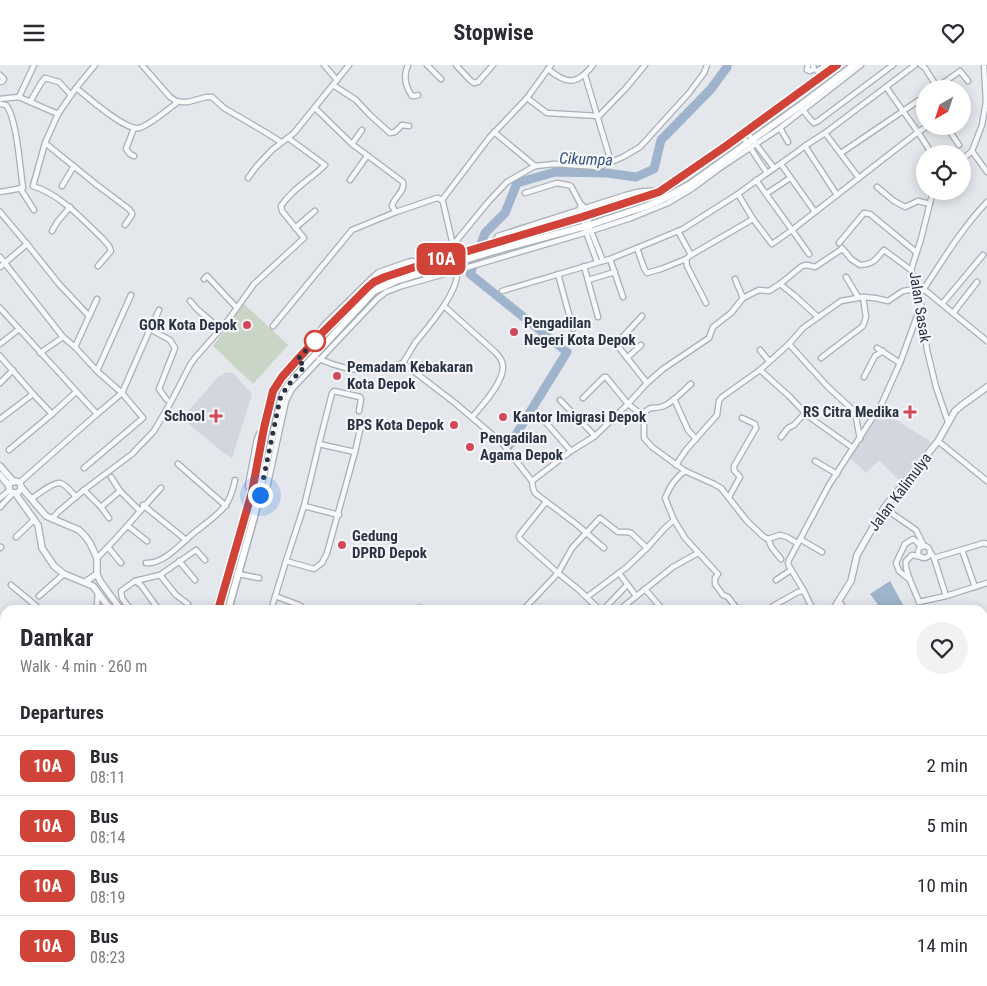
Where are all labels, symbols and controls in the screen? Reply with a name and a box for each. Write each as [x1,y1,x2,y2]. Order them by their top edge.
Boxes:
icon: menu [20,19,48,47]
icon: heart [939,19,967,47]
text: Stopwise [453,20,534,45]
north arrow [916,80,971,135]
map controls [916,80,971,200]
button: locate [916,145,971,200]
water label: Cikumpa [559,149,613,169]
line badge: 10A [412,243,470,275]
text: 10A [427,248,455,269]
street label: Jalan Sasak [906,270,935,344]
place label: Pengadilan Negeri Kota Depok [524,314,637,349]
place label: GOR Kota Depok [139,316,238,334]
marker: GOR Kota Depok [241,319,253,331]
marker: Pengadilan Negeri Kota Depok [508,326,520,338]
unlabelled marker [304,330,326,352]
place label: Pemadam Kebakaran Kota Depok [347,358,473,393]
marker: Pemadam Kebakaran Kota Depok [331,370,343,382]
place label: RS Citra Medika [803,403,899,421]
marker: RS Citra Medika [903,405,917,419]
place label: School [164,407,205,425]
place label: Kantor Imigrasi Depok [513,408,647,426]
marker: School [209,409,223,423]
marker: Kantor Imigrasi Depok [497,411,509,423]
place label: BPS Kota Depok [347,416,445,434]
marker: BPS Kota Depok [448,419,460,431]
place label: Pengadilan Agama Depok [480,429,564,464]
marker: Pengadilan Agama Depok [464,441,476,453]
street label: Jalan Kalimulya [865,449,935,535]
your location [248,483,273,508]
place label: Gedung DPRD Depok [352,527,428,562]
marker: Gedung DPRD Depok [336,539,348,551]
button: heart [916,622,968,674]
text: Damkar [20,624,93,652]
text: Walk · 4 min · 260 m [20,657,147,676]
text: Departures [20,701,104,724]
text: Bus [90,745,119,768]
text: 2 min [926,754,968,777]
text: 10A [33,755,62,776]
text: 08:11 [90,768,125,787]
text: Bus [90,805,119,828]
text: 5 min [926,814,968,837]
text: 10A [33,815,62,836]
text: 08:14 [90,828,125,847]
text: Bus [90,865,119,888]
text: 10 min [917,874,968,897]
text: 10A [33,875,62,896]
text: 08:19 [90,888,125,907]
text: Bus [90,925,119,948]
text: 14 min [917,934,968,957]
text: 10A [33,935,62,956]
text: 08:23 [90,948,125,967]

